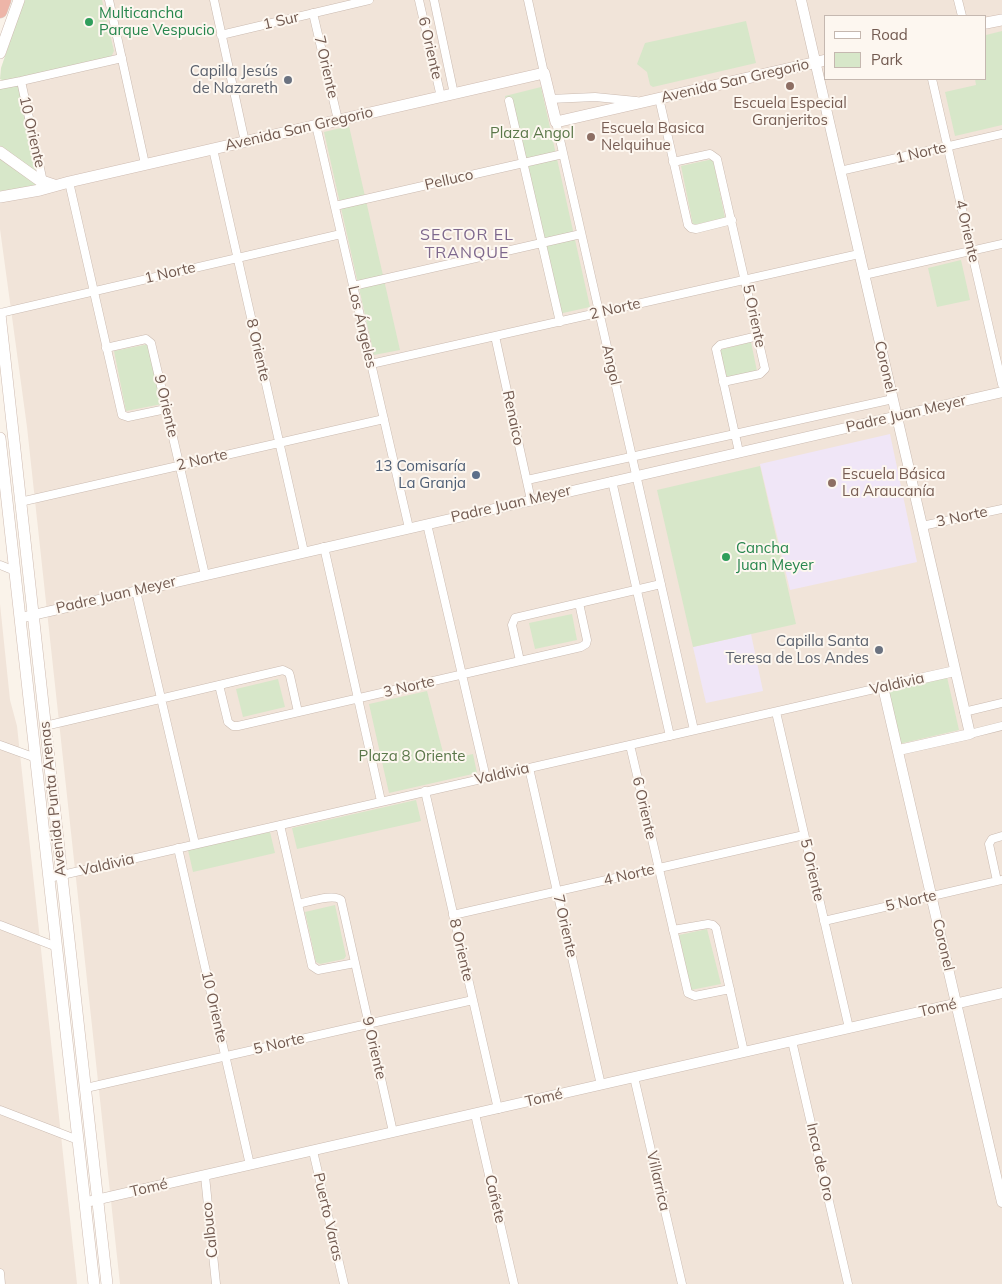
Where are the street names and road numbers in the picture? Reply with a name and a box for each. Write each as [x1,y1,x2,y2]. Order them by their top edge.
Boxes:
street label: 1 Sur [261,8,301,34]
street label: 6 Oriente [414,15,446,81]
street label: 7 Oriente [310,34,342,100]
street label: Avenida San Gregorio [659,55,811,107]
street label: 10 Oriente [15,95,49,169]
street label: Avenida San Gregorio [223,103,375,155]
street label: 1 Norte [894,138,948,168]
street label: Pelluco [423,166,475,194]
street label: 4 Oriente [951,198,983,264]
street label: 1 Norte [143,258,197,288]
street label: 5 Oriente [739,283,769,349]
street label: Los Ángeles [344,284,380,370]
street label: 2 Norte [588,294,642,324]
street label: 8 Oriente [242,317,274,383]
street label: Coronel [870,339,900,395]
street label: Angol [598,343,624,387]
street label: 9 Oriente [150,373,182,439]
street label: Renaico [498,389,528,447]
street label: Padre Juan Meyer [844,391,968,437]
street label: 2 Norte [175,445,229,475]
street label: Padre Juan Meyer [449,481,573,527]
street label: 3 Norte [935,503,989,531]
street label: Padre Juan Meyer [54,572,178,618]
street label: Valdivia [868,669,926,699]
street label: 3 Norte [382,672,436,702]
street label: Avenida Punta Arenas [36,721,70,877]
street label: Valdivia [473,759,531,789]
street label: 6 Oriente [628,775,660,841]
street label: 5 Oriente [796,837,828,903]
street label: Valdivia [78,850,136,880]
street label: 4 Norte [602,860,656,890]
street label: 5 Norte [884,886,938,916]
street label: 7 Oriente [549,893,581,959]
street label: 8 Oriente [445,917,477,983]
street label: Coronel [928,917,958,973]
street label: 10 Oriente [197,970,231,1044]
street label: Tomé [918,995,958,1021]
street label: 9 Oriente [358,1015,390,1081]
street label: 5 Norte [252,1029,306,1059]
street label: Tomé [524,1085,564,1111]
street label: Inca de Oro [802,1121,838,1203]
street label: Villarrica [642,1149,674,1213]
street label: Puerto Varas [309,1171,347,1263]
street label: Cañete [481,1173,509,1225]
street label: Tomé [129,1175,169,1201]
street label: Calbuco [198,1201,222,1259]

